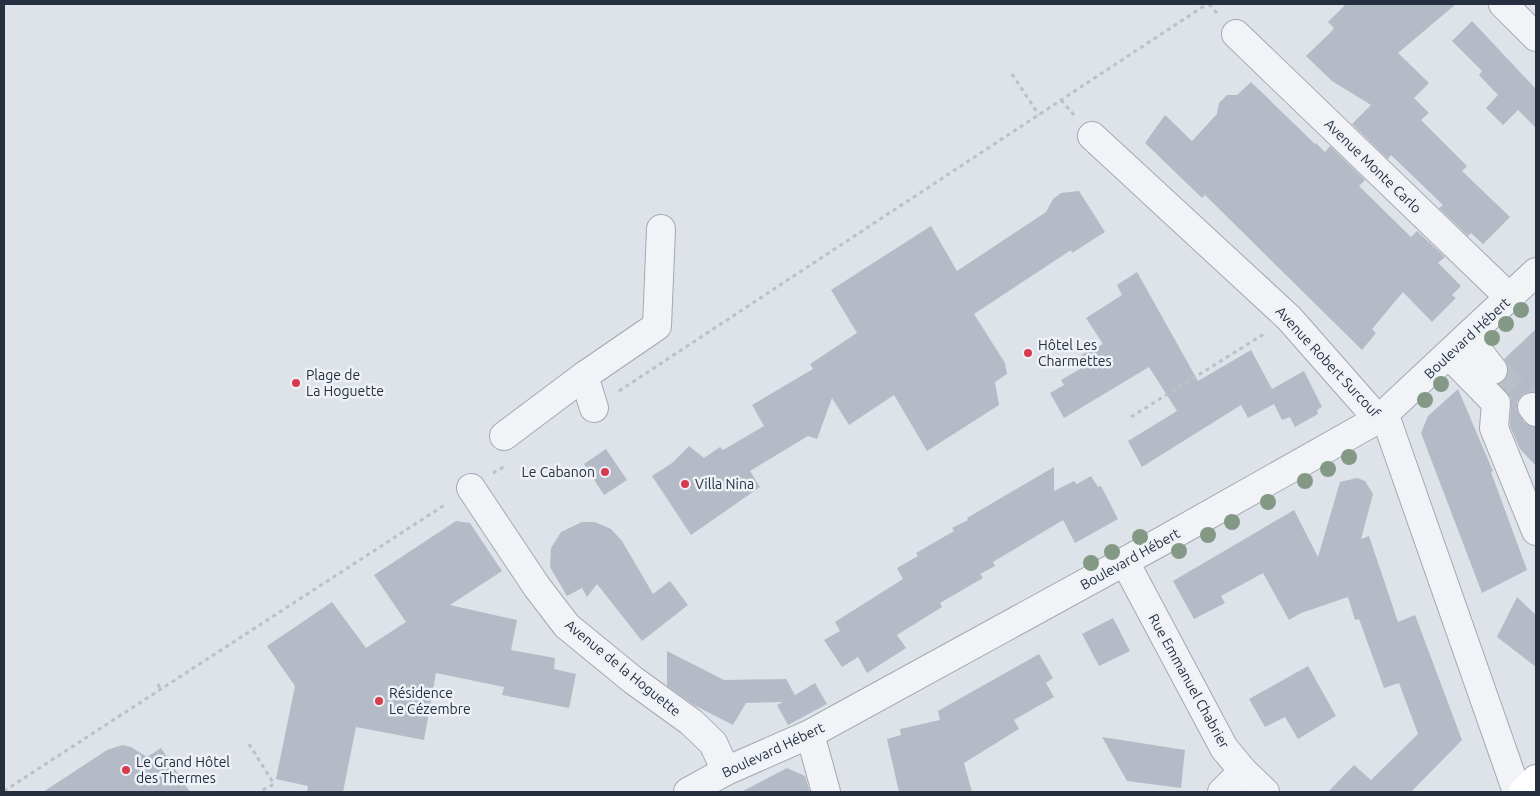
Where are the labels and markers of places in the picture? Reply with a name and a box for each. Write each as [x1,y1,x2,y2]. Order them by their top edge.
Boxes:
place label: Hôtel Les Charmettes [1038,337,1112,369]
marker: Hôtel Les Charmettes [1022,347,1034,359]
place label: Plage de La Hoguette [306,367,384,399]
marker: Plage de La Hoguette [290,377,302,389]
place label: Le Cabanon [522,464,595,480]
marker: Le Cabanon [599,466,611,478]
place label: Villa Nina [695,476,754,492]
marker: Villa Nina [679,478,691,490]
place label: Résidence Le Cézembre [389,685,471,717]
marker: Résidence Le Cézembre [373,695,385,707]
place label: Le Grand Hôtel des Thermes [136,754,230,786]
marker: Le Grand Hôtel des Thermes [120,764,132,776]

